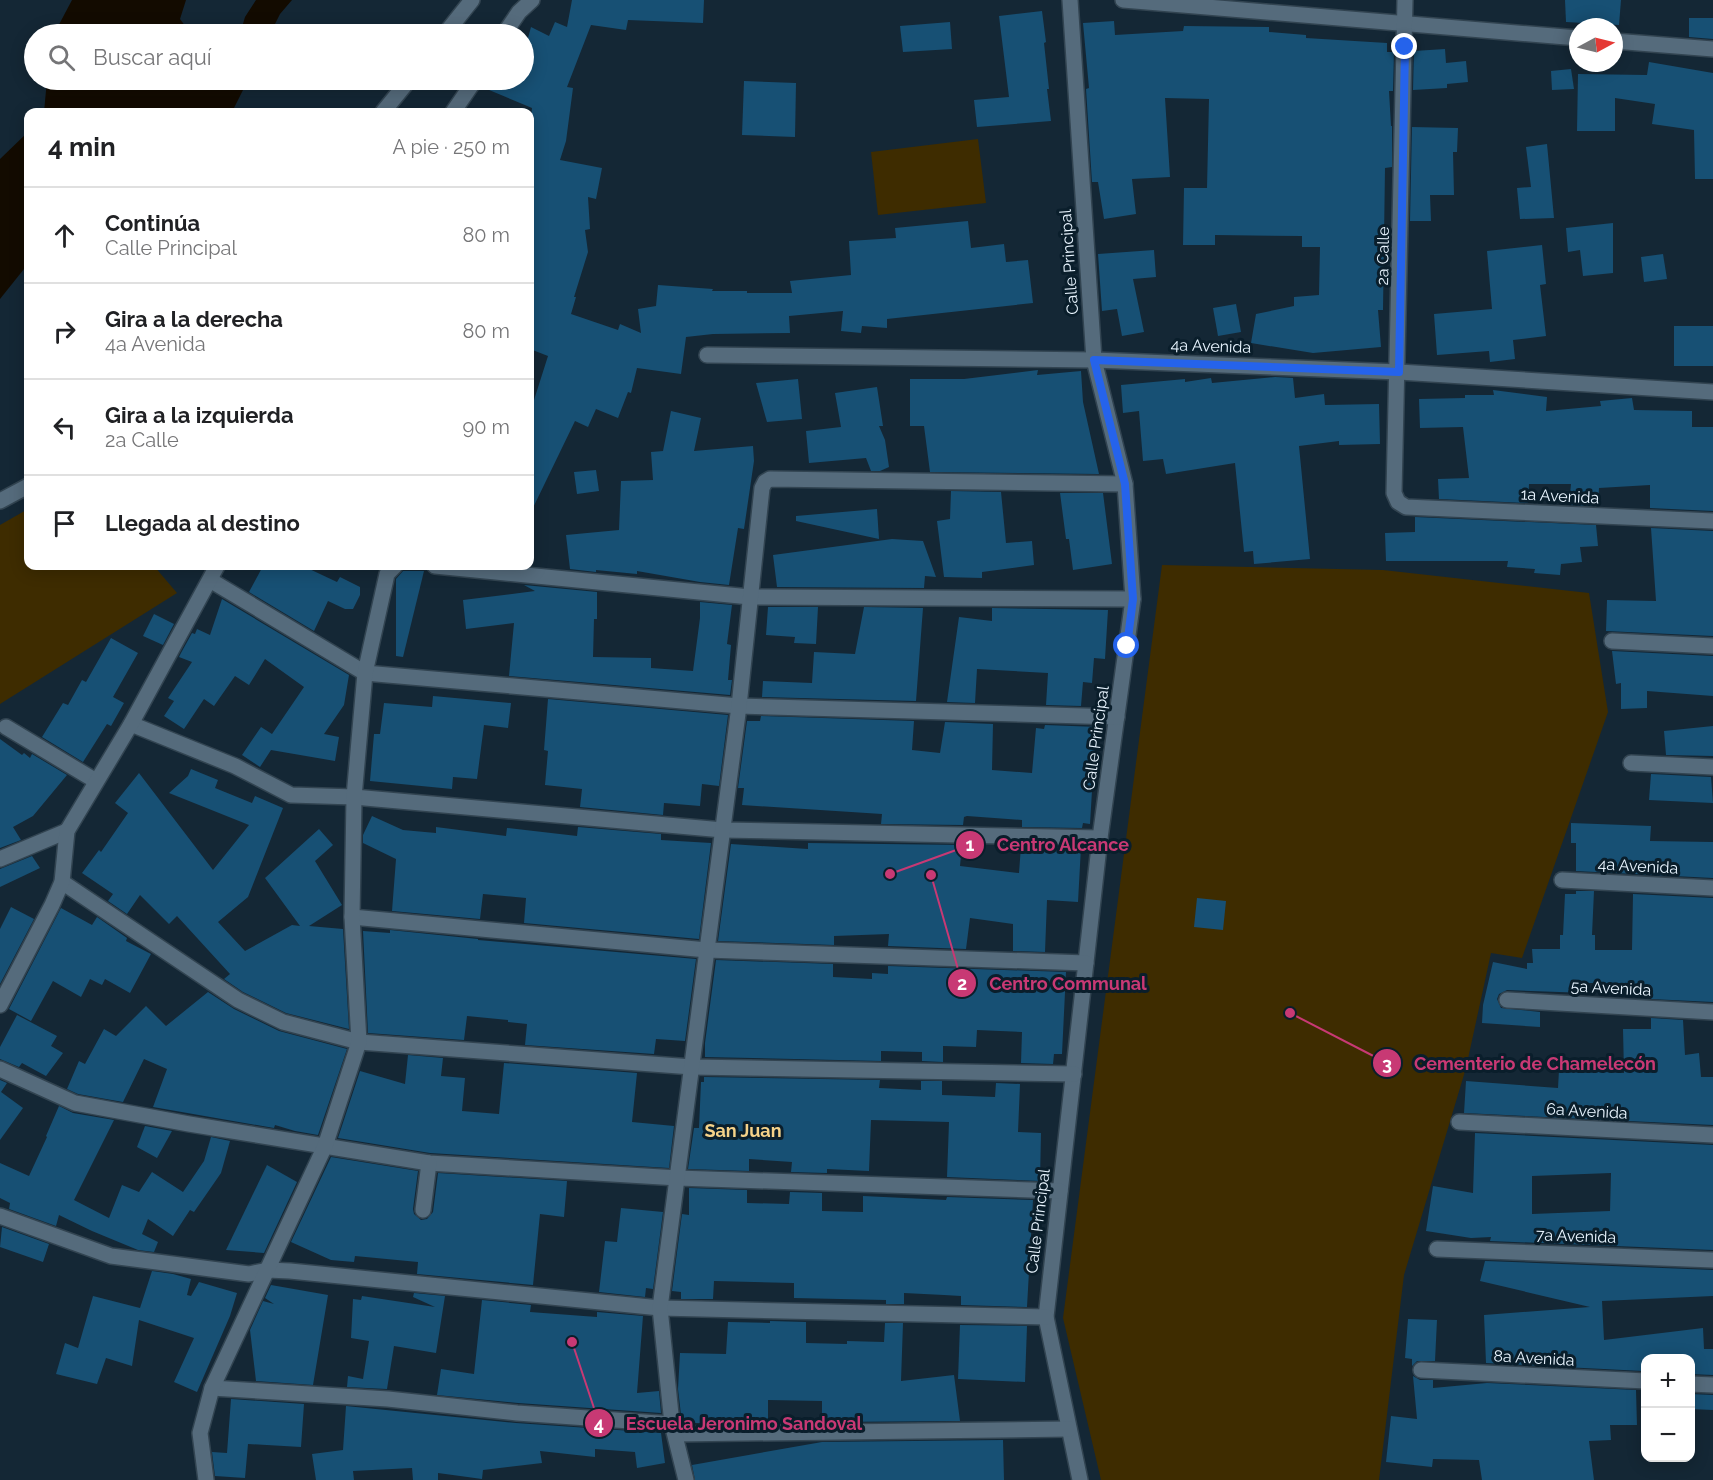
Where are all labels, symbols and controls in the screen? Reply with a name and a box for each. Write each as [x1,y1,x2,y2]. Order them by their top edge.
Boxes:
north arrow [1569,18,1623,72]
search box [24,24,534,90]
route end [1391,33,1417,59]
icon: search [45,41,78,74]
text: Buscar aquí [93,44,212,70]
text: 4 min [48,132,116,162]
text: A pie · 250 m [393,135,510,159]
street label: Calle Principal [1056,208,1082,315]
text: Continúa [105,210,200,236]
icon: ahead [48,219,81,252]
text: 80 m [462,223,510,247]
street label: 2a Calle [1373,226,1393,286]
text: Calle Principal [105,236,237,260]
text: Gira a la derecha [105,306,283,332]
icon: right [48,315,81,348]
text: 80 m [462,319,510,343]
text: 4a Avenida [105,332,206,356]
street label: 4a Avenida [1170,335,1252,357]
text: Gira a la izquierda [105,402,294,428]
icon: left [48,411,81,444]
text: 90 m [463,415,510,439]
text: 2a Calle [105,428,179,452]
street label: 1a Avenida [1520,484,1600,508]
icon: arrive [48,507,81,540]
text: Llegada al destino [105,510,300,536]
route start [1113,632,1139,658]
street label: Calle Principal [1079,684,1113,792]
callout: Centro Alcance [955,827,1142,863]
text: 1 [966,834,975,855]
text: Centro Alcance [997,834,1129,855]
street label: 4a Avenida [1597,854,1679,878]
callout: Centro Communal [947,965,1159,1001]
text: 2 [957,973,967,994]
text: Centro Communal [989,973,1147,994]
street label: 5a Avenida [1570,976,1652,1000]
callout: Cementerio de Chamelecón [1372,1045,1668,1081]
text: 3 [1382,1053,1392,1074]
text: Cementerio de Chamelecón [1414,1053,1656,1074]
street label: 6a Avenida [1546,1099,1628,1123]
district label: San Juan [704,1120,782,1141]
street label: Calle Principal [1022,1167,1054,1275]
street label: 7a Avenida [1536,1225,1616,1247]
street label: 8a Avenida [1493,1346,1575,1370]
map controls [1641,1354,1695,1462]
button: + [1641,1354,1695,1408]
callout: Escuela Jeronimo Sandoval [584,1405,875,1441]
button: − [1641,1408,1695,1462]
text: 4 [594,1413,604,1434]
text: Escuela Jeronimo Sandoval [626,1413,862,1434]

